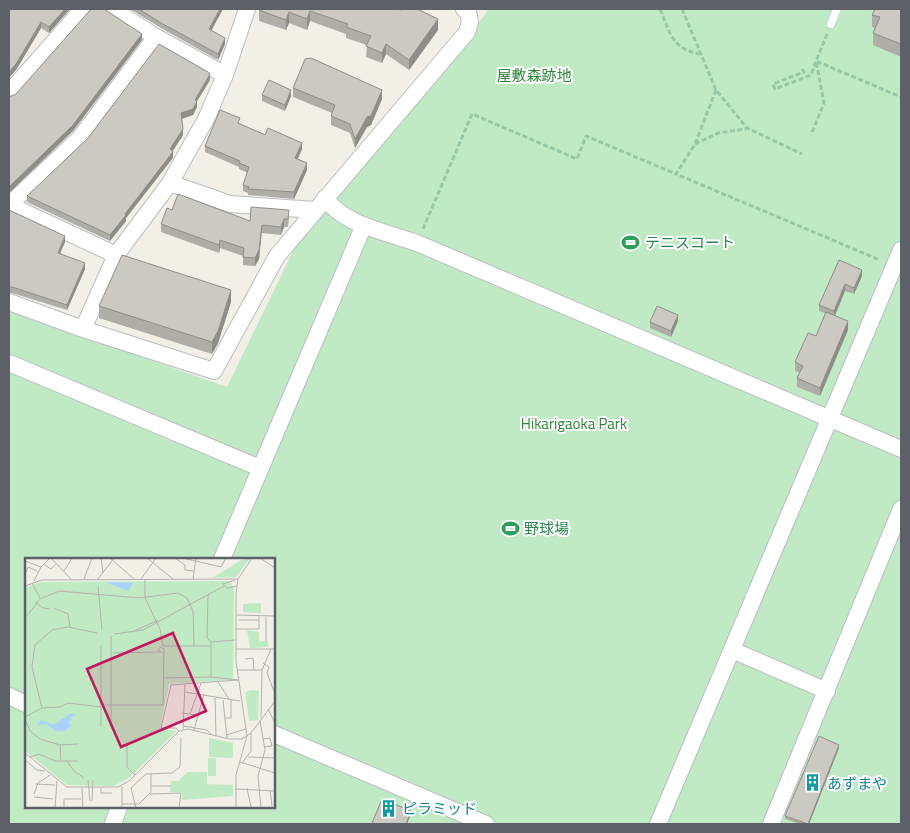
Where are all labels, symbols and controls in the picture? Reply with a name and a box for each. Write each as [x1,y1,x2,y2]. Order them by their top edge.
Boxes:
park label: 屋敷森跡地 [496,64,572,87]
place label: テニスコート [645,231,735,254]
sports icon: テニスコート [621,232,641,252]
park label: Hikarigaoka Park [521,412,627,435]
place label: 野球場 [524,517,569,540]
sports icon: 野球場 [500,518,520,538]
inset map [25,558,275,808]
place label: あずまや [827,772,887,795]
building icon: あずまや [803,773,823,793]
place label: ピラミッド [402,797,477,820]
building icon: ピラミッド [378,798,398,818]

